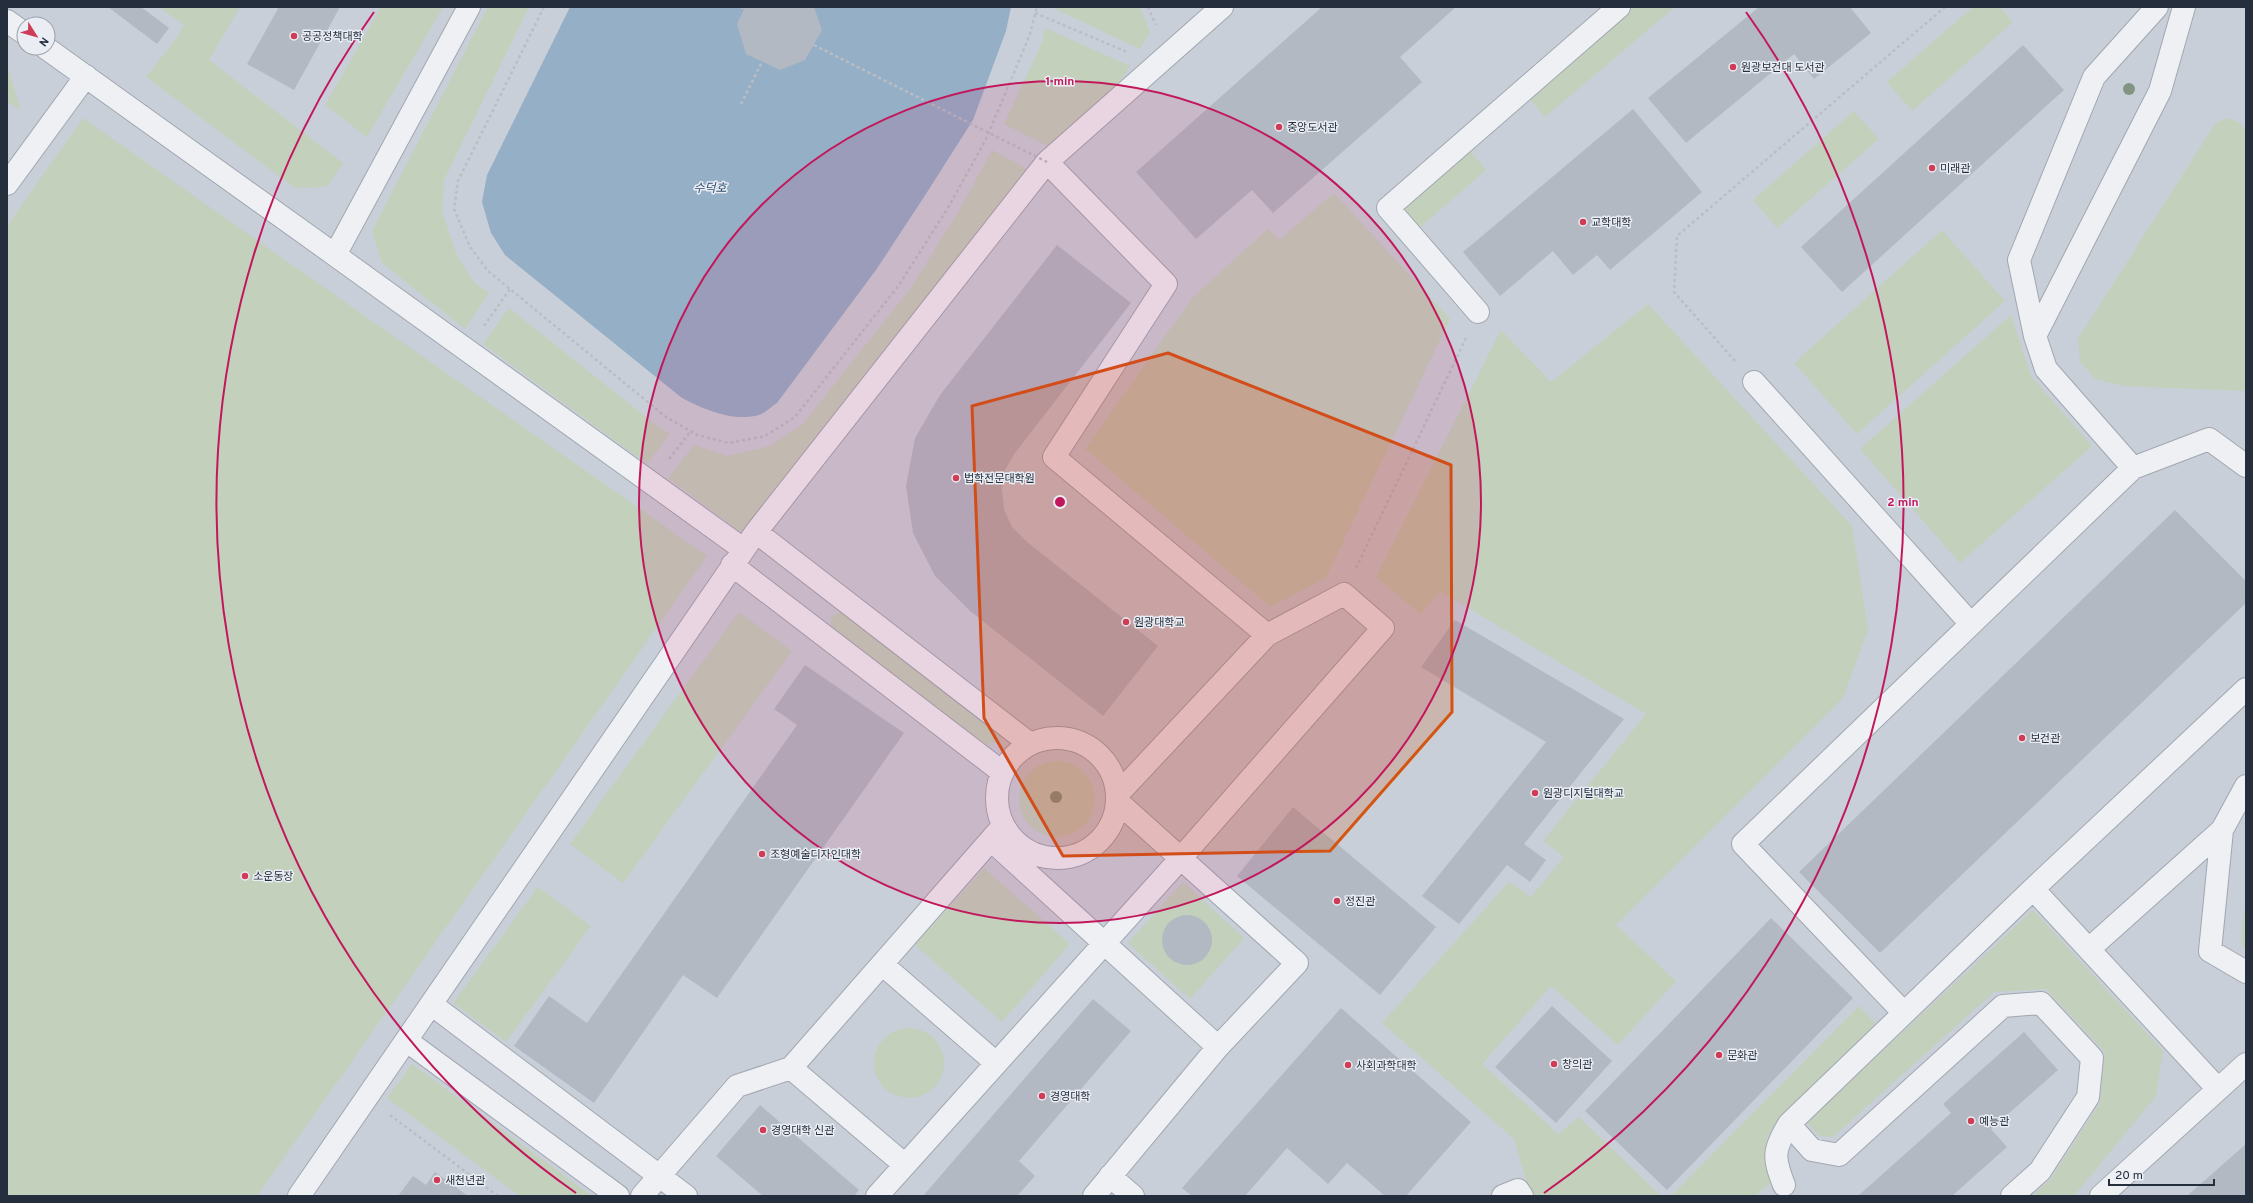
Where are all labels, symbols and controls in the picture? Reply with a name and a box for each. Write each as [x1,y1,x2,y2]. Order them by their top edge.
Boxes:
north arrow [16,16,56,56]
place label: 공공정책대학 [302,30,363,44]
marker: 공공정책대학 [289,31,299,41]
text: N [35,34,51,49]
place label: 원광보건대 도서관 [1741,61,1825,75]
marker: 원광보건대 도서관 [1728,62,1738,72]
text: 1 min [1046,74,1074,90]
place label: 중앙도서관 [1287,121,1338,135]
marker: 중앙도서관 [1274,122,1284,132]
place label: 미래관 [1940,162,1970,176]
marker: 미래관 [1927,163,1937,173]
water label: 수덕호 [693,181,728,197]
place label: 교학대학 [1591,216,1631,230]
marker: 교학대학 [1578,217,1588,227]
place label: 법학전문대학원 [964,472,1035,486]
marker: 법학전문대학원 [951,473,961,483]
centre of rings [1053,495,1067,509]
text: 2 min [1887,495,1919,511]
place label: 원광대학교 [1134,616,1185,630]
marker: 원광대학교 [1121,617,1131,627]
place label: 보건관 [2030,732,2060,746]
marker: 보건관 [2017,733,2027,743]
place label: 원광디지털대학교 [1543,787,1624,801]
marker: 원광디지털대학교 [1530,788,1540,798]
place label: 조형예술디자인대학 [770,848,861,862]
marker: 조형예술디자인대학 [757,849,767,859]
place label: 소운동장 [253,870,293,884]
marker: 소운동장 [240,871,250,881]
place label: 정진관 [1345,895,1375,909]
marker: 정진관 [1332,896,1342,906]
place label: 문화관 [1727,1049,1757,1063]
marker: 문화관 [1714,1050,1724,1060]
place label: 창의관 [1562,1058,1592,1072]
place label: 사회과학대학 [1356,1059,1417,1073]
marker: 창의관 [1549,1059,1559,1069]
marker: 사회과학대학 [1343,1060,1353,1070]
place label: 경영대학 [1050,1090,1090,1104]
marker: 경영대학 [1037,1091,1047,1101]
place label: 예능관 [1979,1115,2009,1129]
marker: 예능관 [1966,1116,1976,1126]
place label: 경영대학 신관 [771,1124,834,1138]
marker: 경영대학 신관 [758,1125,768,1135]
scale bar [2109,1161,2214,1187]
text: 20 m [2115,1168,2143,1184]
place label: 새천년관 [445,1174,485,1188]
marker: 새천년관 [432,1175,442,1185]

